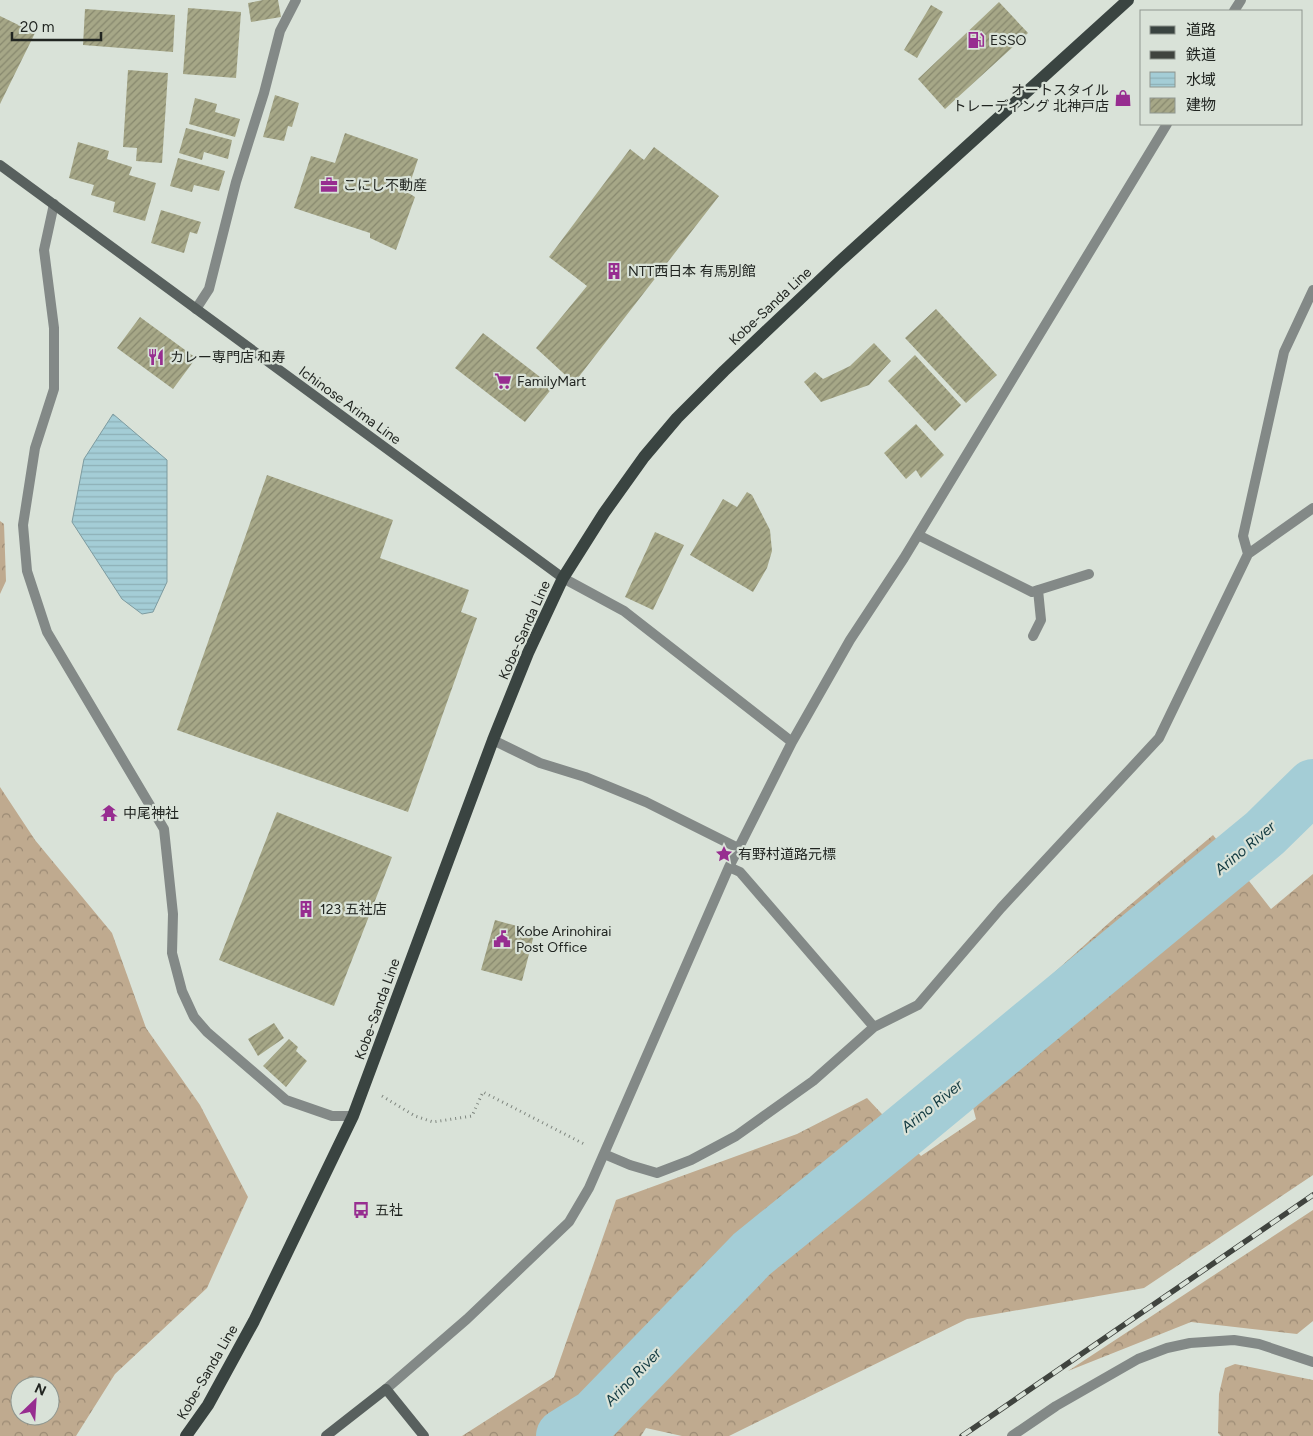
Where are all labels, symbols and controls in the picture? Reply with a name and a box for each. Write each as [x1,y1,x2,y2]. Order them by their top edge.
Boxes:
scale bar [12,10,101,42]
legend [1140,10,1303,125]
text: 20 m [20,18,54,36]
text: 道路 [1186,21,1216,39]
fuel station icon: ESSO [966,30,986,50]
place label: ESSO [990,32,1026,49]
text: 鉄道 [1186,46,1216,64]
text: 水域 [1186,71,1216,89]
place label: オートスタイル トレーディング 北神戸店 [953,82,1109,115]
shop icon: オートスタイル トレーディング 北神戸店 [1113,88,1133,108]
text: 建物 [1186,96,1216,114]
office icon: こにし不動産 [319,175,339,195]
place label: こにし不動産 [343,177,427,194]
building icon: NTT西日本 有馬別館 [604,261,624,281]
place label: NTT西日本 有馬別館 [628,263,756,280]
street label: Kobe-Sanda Line [726,264,815,349]
restaurant icon: カレー専門店 和寿 [146,347,166,367]
place label: カレー専門店 和寿 [170,349,285,366]
street label: Ichinose Arima Line [295,363,404,448]
supermarket icon: FamilyMart [493,371,513,391]
place label: FamilyMart [517,373,586,390]
street label: Kobe-Sanda Line [495,578,554,682]
temple icon: 中尾神社 [99,803,119,823]
place label: 中尾神社 [123,805,179,822]
water label: Arino River [1210,817,1280,879]
place icon: 有野村道路元標 [714,844,734,864]
place label: 有野村道路元標 [738,846,836,863]
building icon: 123 五社店 [296,899,316,919]
place label: 123 五社店 [320,901,387,918]
place label: Kobe Arinohirai Post Office [516,923,611,956]
public building icon: Kobe Arinohirai Post Office [492,929,512,949]
street label: Kobe-Sanda Line [351,956,404,1062]
water label: Arino River [897,1075,967,1137]
bus stop icon: 五社 [351,1200,371,1220]
place label: 五社 [375,1202,403,1219]
street label: Kobe-Sanda Line [173,1322,242,1423]
water label: Arino River [600,1344,666,1410]
north arrow [10,1376,60,1426]
text: N [32,1380,49,1400]

